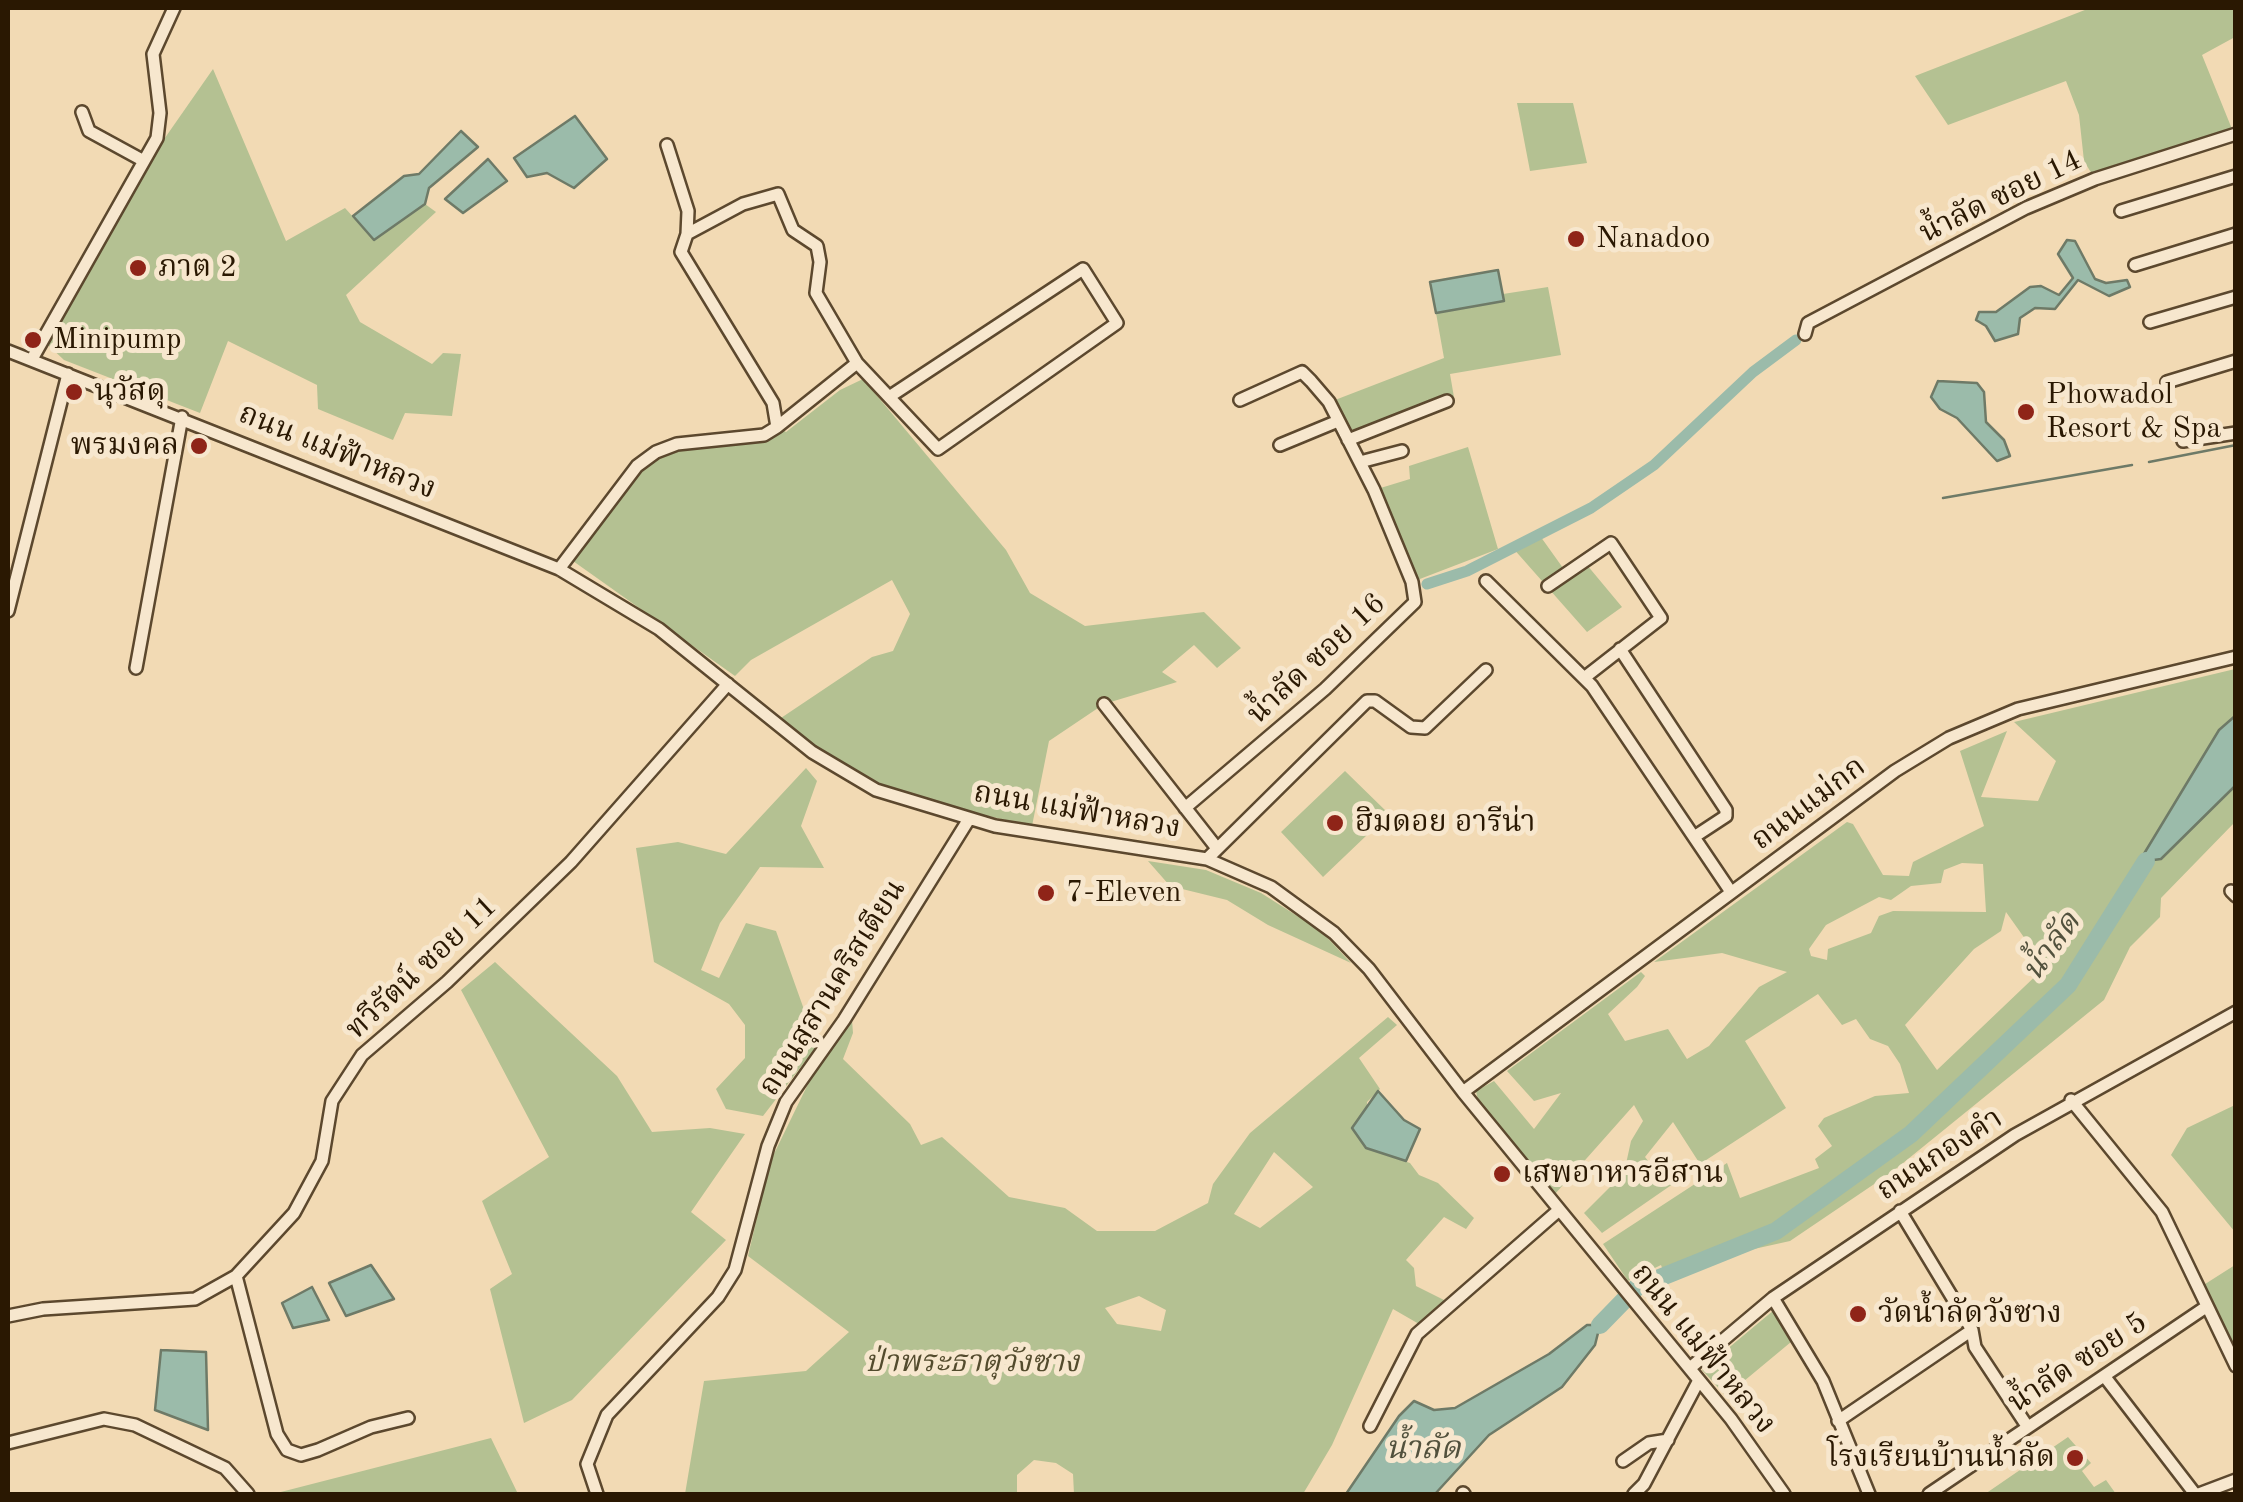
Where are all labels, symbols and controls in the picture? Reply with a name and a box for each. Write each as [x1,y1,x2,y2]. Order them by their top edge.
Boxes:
street label: น้ำลัด ซอย 14 [1914,142,2088,252]
place label: Nanadoo [1596,221,1710,257]
marker: Nanadoo [1565,228,1587,250]
place label: ภาต 2 [158,250,237,286]
marker: ภาต 2 [127,257,149,279]
place label: Minipump [53,322,181,358]
marker: Minipump [22,329,44,351]
place label: นุวัสดุ [94,374,166,410]
place label: Phowadol Resort & Spa [2046,377,2221,448]
marker: นุวัสดุ [63,381,85,403]
street label: ถนน แม่ฟ้าหลวง [233,396,441,508]
marker: Phowadol Resort & Spa [2015,401,2037,423]
place label: พรมงคล [71,428,179,464]
marker: พรมงคล [188,435,210,457]
street label: น้ำลัด ซอย 16 [1240,586,1394,732]
street label: ถนนแม่กก [1745,749,1873,859]
street label: ถนน แม่ฟ้าหลวง [971,775,1183,847]
place label: ฮิมดอย อารีน่า [1355,805,1535,841]
marker: ฮิมดอย อารีน่า [1324,812,1346,834]
street label: ถนนสุสานคริสเตียน [752,873,914,1103]
place label: 7-Eleven [1066,875,1182,911]
marker: 7-Eleven [1035,882,1057,904]
street label: ทวีรัตน์ ซอย 11 [339,889,505,1047]
water label: น้ำลัด [2014,905,2090,989]
street label: ถนนกองคำ [1870,1101,2010,1209]
place label: เสพอาหารอีสาน [1522,1156,1723,1192]
marker: เสพอาหารอีสาน [1491,1163,1513,1185]
street label: ถนน แม่ฟ้าหลวง [1623,1256,1783,1442]
place label: วัดน้ำลัดวังซาง [1878,1296,2062,1332]
marker: วัดน้ำลัดวังซาง [1847,1303,1869,1325]
street label: น้ำลัด ซอย 5 [2002,1305,2154,1421]
park label: ป่าพระธาตุวังซาง [865,1345,1079,1381]
water label: น้ำลัด [1385,1431,1461,1469]
place label: โรงเรียนบ้านน้ำลัด [1827,1440,2055,1476]
marker: โรงเรียนบ้านน้ำลัด [2064,1447,2086,1469]

